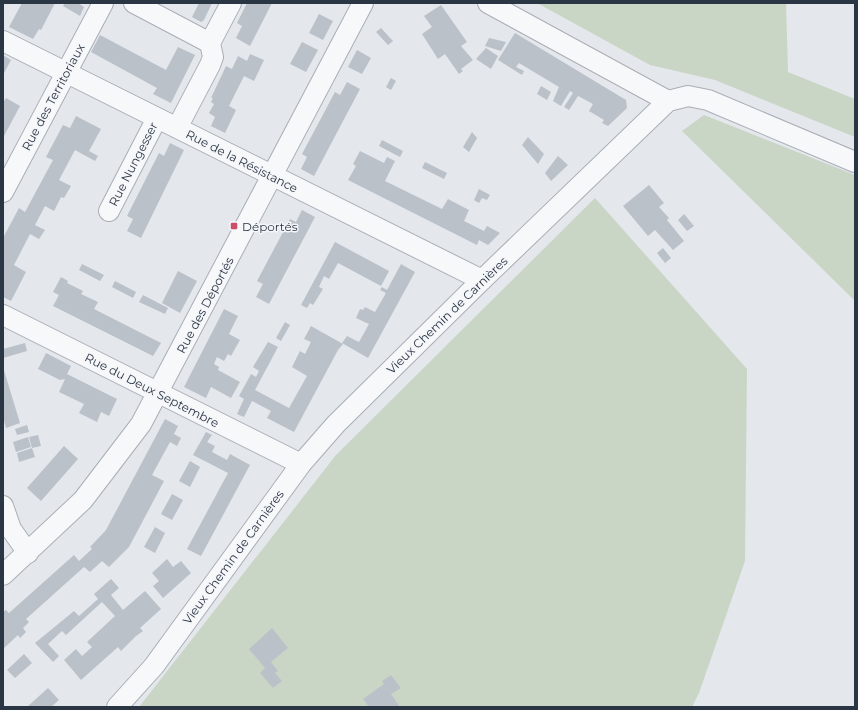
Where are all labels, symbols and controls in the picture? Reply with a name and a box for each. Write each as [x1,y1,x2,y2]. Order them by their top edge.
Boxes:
street label: Rue des Territoriaux [18,40,88,153]
street label: Rue Nungesser [105,119,161,209]
street label: Rue de la Résistance [183,126,301,196]
place label: Déportés [242,219,298,234]
marker: Déportés [229,221,239,231]
street label: Vieux Chemin de Carnières [383,253,511,377]
street label: Rue des Déportés [173,254,237,356]
street label: Rue du Deux Septembre [82,350,222,430]
street label: Vieux Chemin de Carnières [179,487,287,627]

